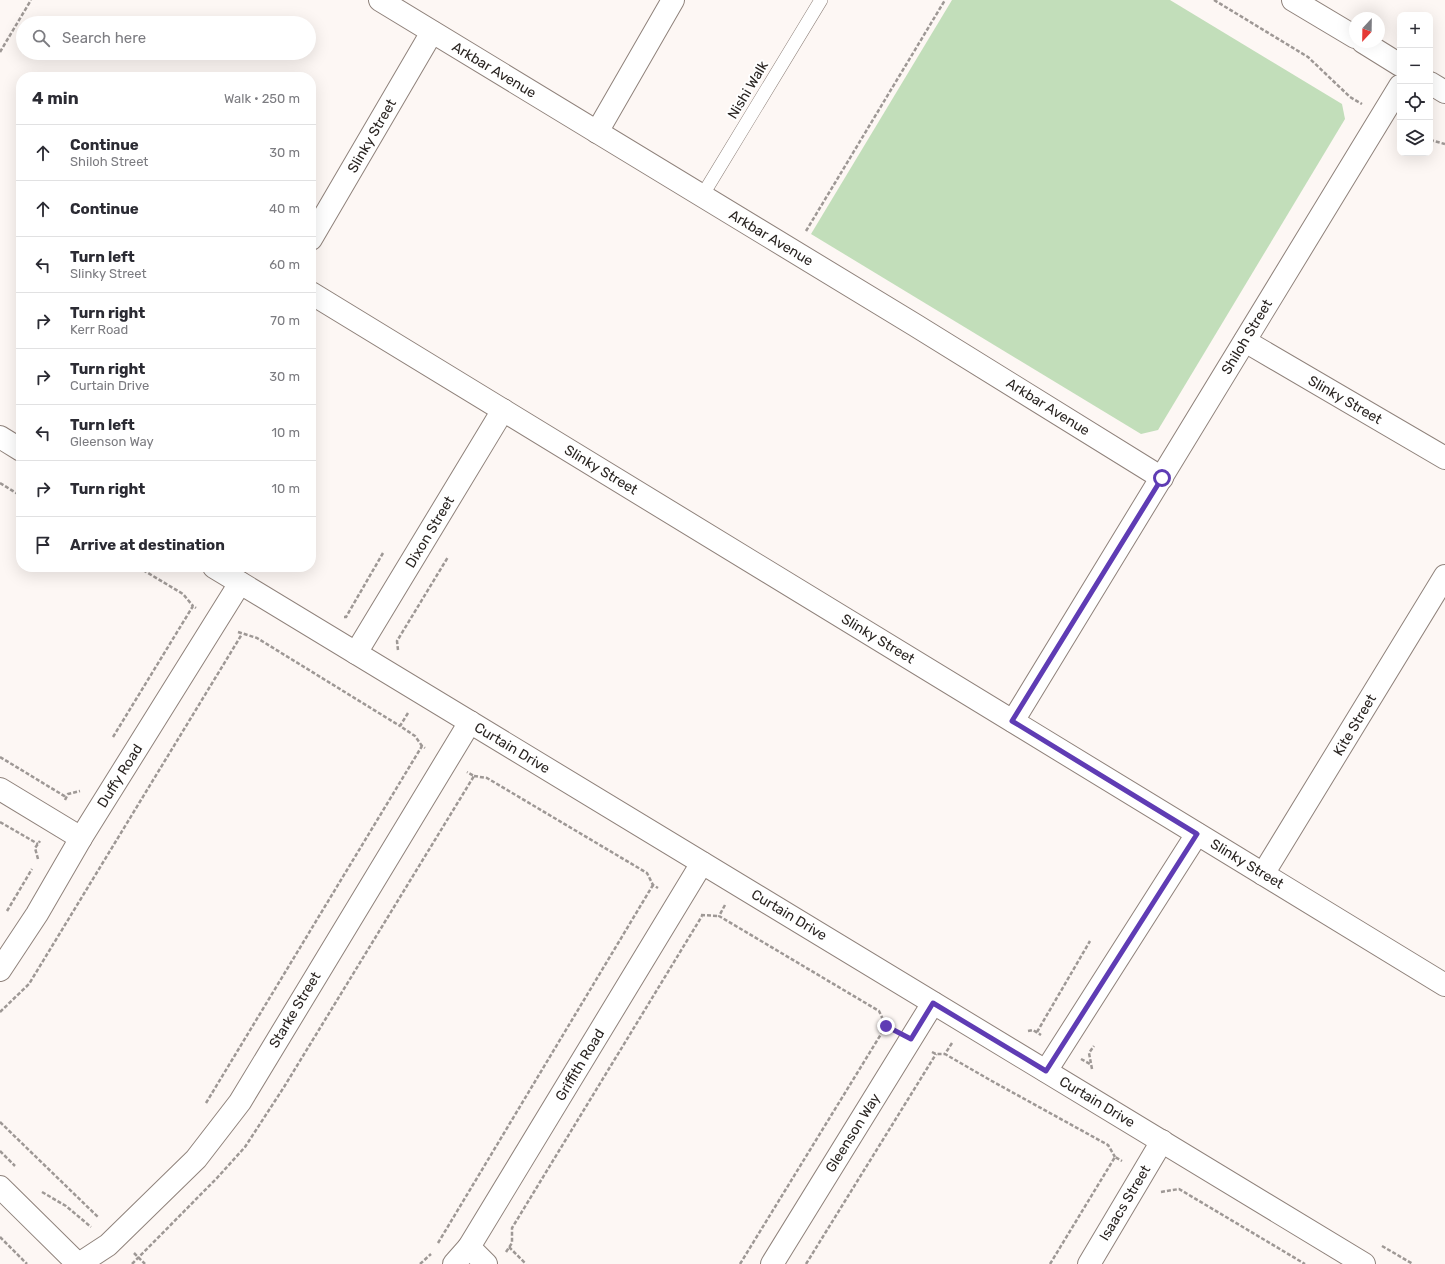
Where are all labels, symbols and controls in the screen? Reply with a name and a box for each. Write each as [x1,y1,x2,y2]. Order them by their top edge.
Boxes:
north arrow [1349,12,1385,48]
map controls [1397,12,1433,156]
button: + [1397,12,1433,48]
search box [16,16,316,60]
icon: search [30,27,52,49]
text: Search here [62,29,146,47]
street label: Arkbar Avenue [449,38,539,102]
button: − [1397,48,1433,84]
street label: Nishi Walk [724,57,772,122]
button: locate [1397,84,1433,120]
text: 4 min [32,88,79,108]
text: Walk · 250 m [224,91,300,106]
street label: Slinky Street [344,96,400,176]
button: layers [1397,120,1433,156]
text: Continue [70,136,139,154]
icon: ahead [32,142,54,164]
text: 30 m [269,145,300,160]
text: Shiloh Street [70,154,148,169]
icon: ahead [32,198,54,220]
text: Continue [70,200,139,218]
text: 40 m [269,201,300,216]
street label: Arkbar Avenue [726,206,816,270]
text: Turn left [70,248,135,266]
icon: left [32,254,54,276]
text: 60 m [269,257,300,272]
text: Slinky Street [70,266,147,281]
street label: Shiloh Street [1218,296,1276,378]
text: Turn right [70,304,145,322]
icon: right [32,310,54,332]
text: 70 m [270,313,300,328]
text: Kerr Road [70,322,128,337]
text: Turn right [70,360,145,378]
icon: right [32,366,54,388]
text: 30 m [269,369,300,384]
street label: Slinky Street [1305,372,1385,428]
street label: Arkbar Avenue [1003,375,1093,439]
text: Curtain Drive [70,378,149,393]
text: Turn left [70,416,135,434]
icon: left [32,422,54,444]
text: 10 m [271,425,300,440]
text: Gleenson Way [70,434,154,449]
street label: Slinky Street [561,441,641,499]
route start [1153,469,1171,487]
icon: right [32,478,54,500]
text: Turn right [70,480,145,498]
text: 10 m [271,481,300,496]
street label: Dixon Street [402,493,458,571]
icon: arrive [32,534,54,556]
text: Arrive at destination [70,536,225,554]
street label: Slinky Street [838,610,918,668]
street label: Kite Street [1330,691,1380,759]
street label: Curtain Drive [471,719,553,777]
street label: Duffy Road [94,741,146,811]
street label: Slinky Street [1207,835,1287,893]
street label: Curtain Drive [748,886,830,944]
street label: Starke Street [266,968,325,1051]
route end [877,1017,895,1035]
street label: Griffith Road [552,1026,608,1104]
street label: Curtain Drive [1056,1073,1138,1131]
street label: Gleenson Way [822,1090,884,1176]
street label: Isaacs Street [1096,1162,1154,1244]

